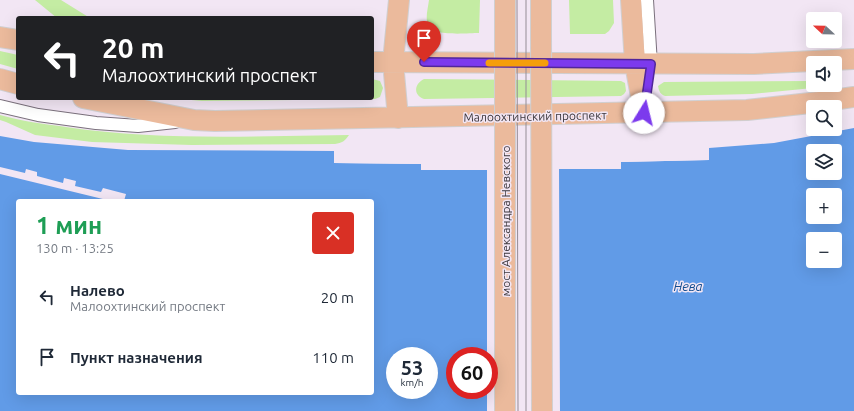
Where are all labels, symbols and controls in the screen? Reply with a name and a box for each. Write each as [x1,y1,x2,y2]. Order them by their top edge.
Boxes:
north arrow [806,12,842,48]
map controls [806,12,842,268]
pin [407,21,441,62]
icon: arrive [413,27,435,49]
icon: left [36,32,88,84]
text: 20 m [102,32,164,63]
button: sound [806,56,842,92]
text: Малоохтинский проспект [102,65,317,85]
position arrow [623,92,665,134]
button: search [806,100,842,136]
street label: Малоохтинский проспект [463,108,607,124]
button: layers [806,144,842,180]
street label: мост Александра Невского [499,145,512,297]
button: + [806,188,842,224]
text: 1 мин [36,212,102,239]
button: close [312,212,354,254]
button: − [806,232,842,268]
text: 130 m · 13:25 [36,241,114,255]
water label: Нева [673,279,703,293]
text: Налево [70,282,125,299]
icon: left [36,286,58,308]
text: 20 m [321,289,354,306]
text: Малоохтинский проспект [70,299,225,313]
icon: arrive [36,346,58,368]
speed limit sign: 60 [446,347,498,399]
text: Пункт назначения [70,349,203,366]
text: 110 m [312,349,354,366]
text: 53 [401,356,423,379]
text: km/h [400,377,424,388]

